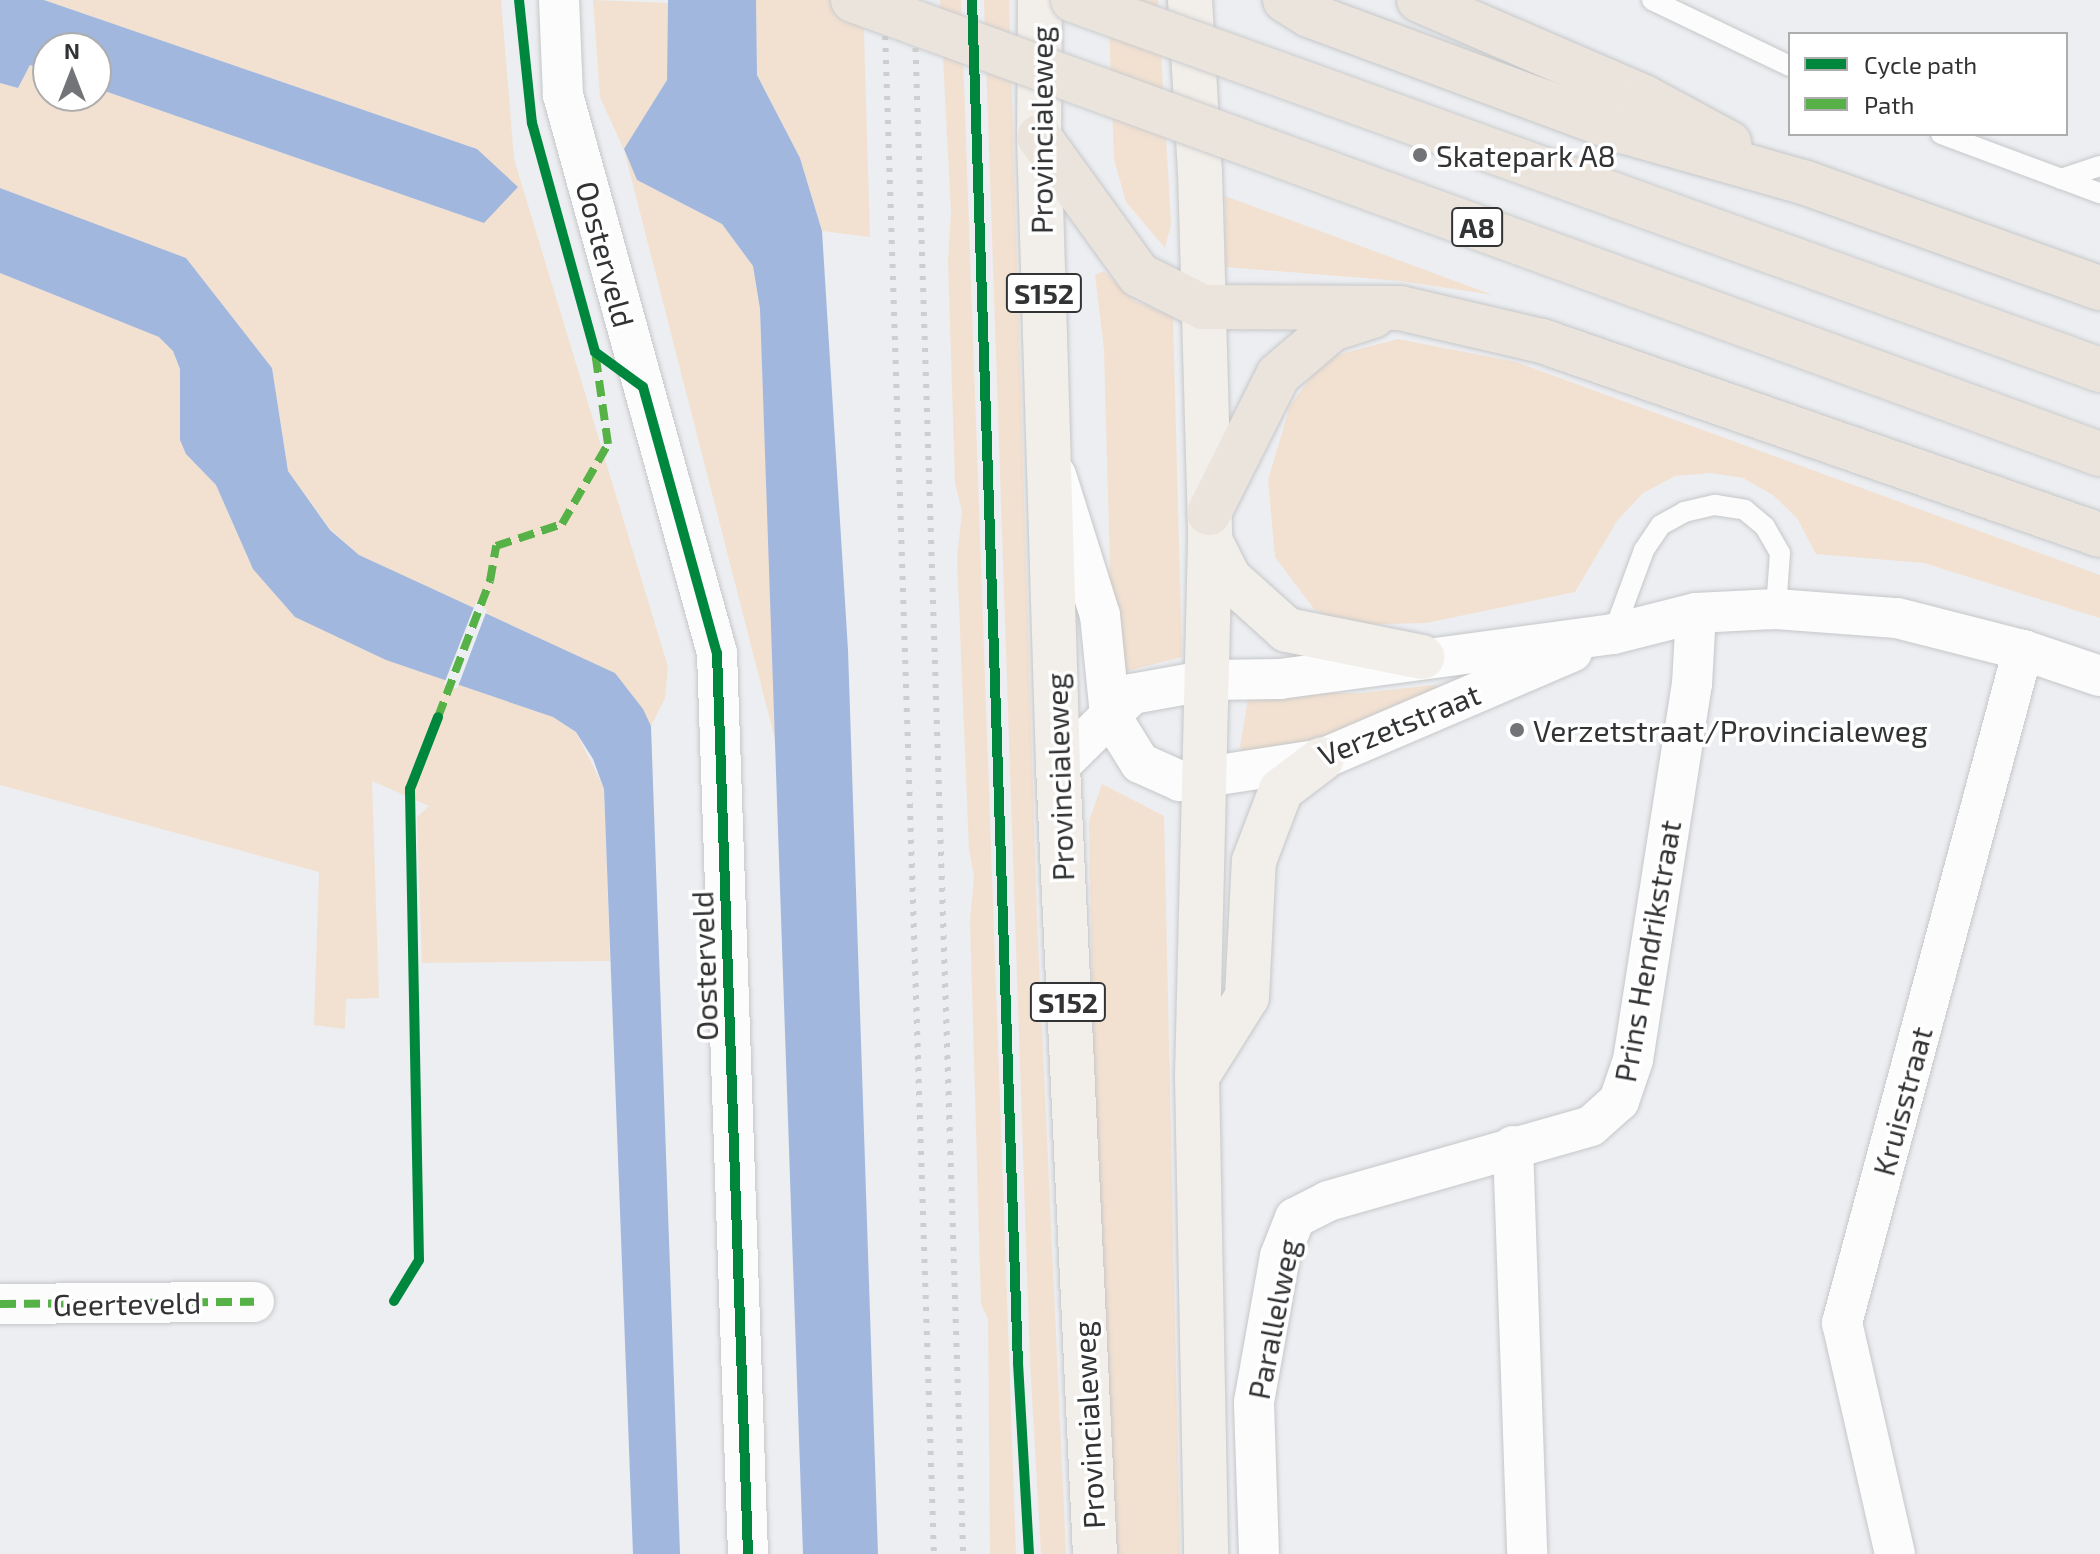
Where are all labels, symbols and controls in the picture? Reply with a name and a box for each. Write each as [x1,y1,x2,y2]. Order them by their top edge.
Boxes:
street label: Provincialeweg [1023,26,1059,234]
north arrow [32,32,112,112]
legend [1788,32,2068,136]
text: N [64,37,80,63]
text: Cycle path [1864,50,1977,79]
text: Path [1864,90,1914,119]
place label: Skatepark A8 [1436,137,1617,173]
marker: Skatepark A8 [1411,146,1429,164]
street label: Oosterveld [569,177,643,331]
road number: A8 [1451,203,1503,251]
road number: S152 [1004,269,1084,317]
street label: Provincialeweg [1037,672,1081,882]
street label: Verzetstraat [1313,675,1485,773]
place label: Verzetstraat/Provincialeweg [1533,712,1928,748]
marker: Verzetstraat/Provincialeweg [1508,721,1526,739]
street label: Prins Hendrikstraat [1606,817,1688,1085]
street label: Oosterveld [683,891,725,1041]
road number: S152 [1028,978,1108,1026]
street label: Kruisstraat [1865,1023,1939,1179]
street label: Parallelweg [1240,1236,1306,1402]
street label: Geerteveld [52,1284,202,1322]
street label: Provincialeweg [1065,1320,1111,1530]

